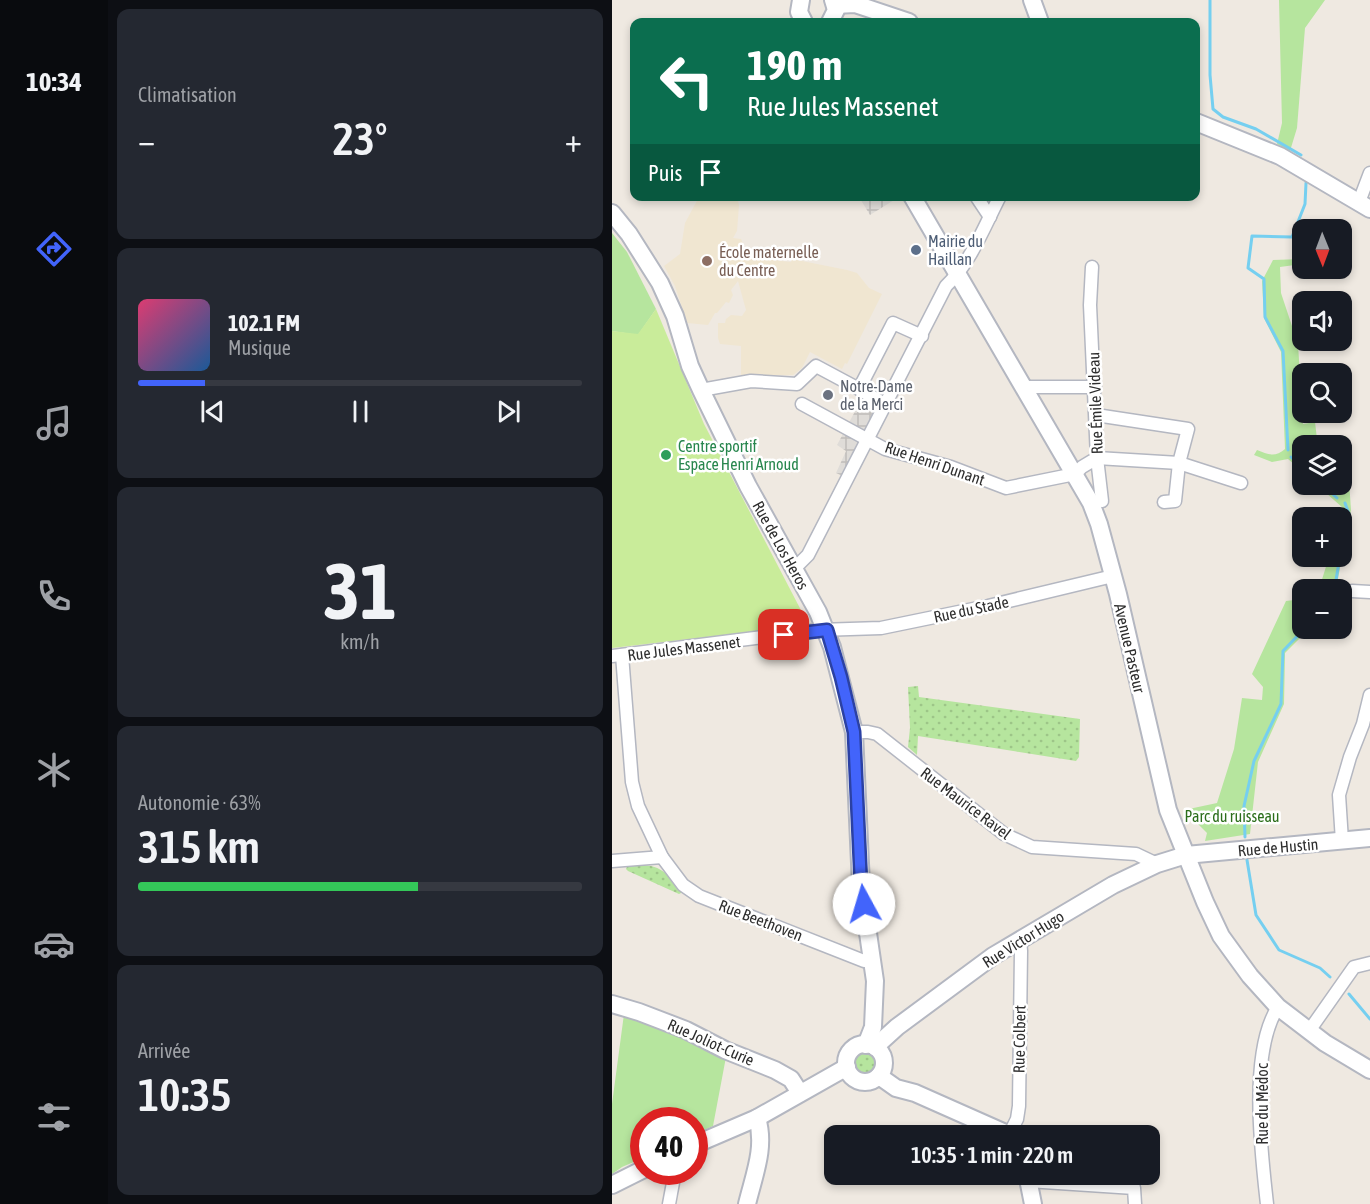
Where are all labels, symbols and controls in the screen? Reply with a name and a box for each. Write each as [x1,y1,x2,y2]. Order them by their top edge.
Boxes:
text: 190 m [747,41,842,89]
icon: left [648,42,726,120]
text: 10:34 [26,66,82,97]
text: Climatisation [138,83,237,106]
text: Rue Jules Massenet [747,91,939,122]
text: 23° [333,113,387,165]
text: − [138,121,155,159]
text: + [565,121,582,159]
icon: arrive [694,156,727,189]
text: Puis [648,160,682,186]
north arrow [1292,219,1352,279]
map controls [1292,219,1352,639]
icon: directions [33,228,75,270]
place label: Mairie du Haillan [928,232,983,268]
place label: École maternelle du Centre [719,243,819,279]
marker: Mairie du Haillan [909,243,923,257]
marker: École maternelle du Centre [700,254,714,268]
button: sound [1292,291,1352,351]
text: 102.1 FM [228,310,300,336]
text: Musique [228,336,291,359]
street label: Rue Émile Videau [1084,352,1106,454]
button: search [1292,363,1352,423]
place label: Notre-Dame de la Merci [840,377,913,413]
marker: Notre-Dame de la Merci [821,388,835,402]
icon: previous [196,395,229,428]
icon: pause [344,395,377,428]
icon: next [492,395,525,428]
icon: music [33,402,75,444]
button: layers [1292,435,1352,495]
place label: Centre sportif Espace Henri Arnoud [678,437,799,474]
street label: Rue Henri Dunant [883,438,988,489]
marker: Centre sportif Espace Henri Arnoud [659,448,673,462]
street label: Rue de Los Heros [749,498,813,593]
button: + [1292,507,1352,567]
text: 31 [323,546,397,636]
icon: phone [33,575,75,617]
button: − [1292,579,1352,639]
street label: Rue du Stade [932,592,1010,626]
street label: Avenue Pasteur [1111,602,1149,695]
pin [758,609,809,660]
icon: arrive [767,618,800,651]
text: km/h [340,630,380,653]
street label: Rue Jules Massenet [627,632,742,664]
icon: climate [33,749,75,791]
street label: Rue Maurice Ravel [917,763,1015,843]
text: Autonomie · 63% [138,791,261,814]
park label: Parc du ruisseau [1184,807,1280,825]
text: 315 km [138,821,260,873]
street label: Rue de Hustin [1237,835,1319,859]
position arrow [832,872,896,936]
street label: Rue Beethoven [717,896,805,944]
street label: Rue Victor Hugo [979,907,1068,972]
icon: car [33,923,75,965]
street label: Rue Colbert [1009,1004,1029,1073]
street label: Rue Joliot-Curie [665,1015,757,1069]
text: Arrivée [138,1039,190,1062]
street label: Rue du Médoc [1253,1063,1271,1145]
text: 10:35 [138,1069,232,1121]
icon: filters [33,1096,75,1138]
speed limit sign: 40 [630,1107,708,1185]
text: 10:35 · 1 min · 220 m [911,1142,1073,1168]

